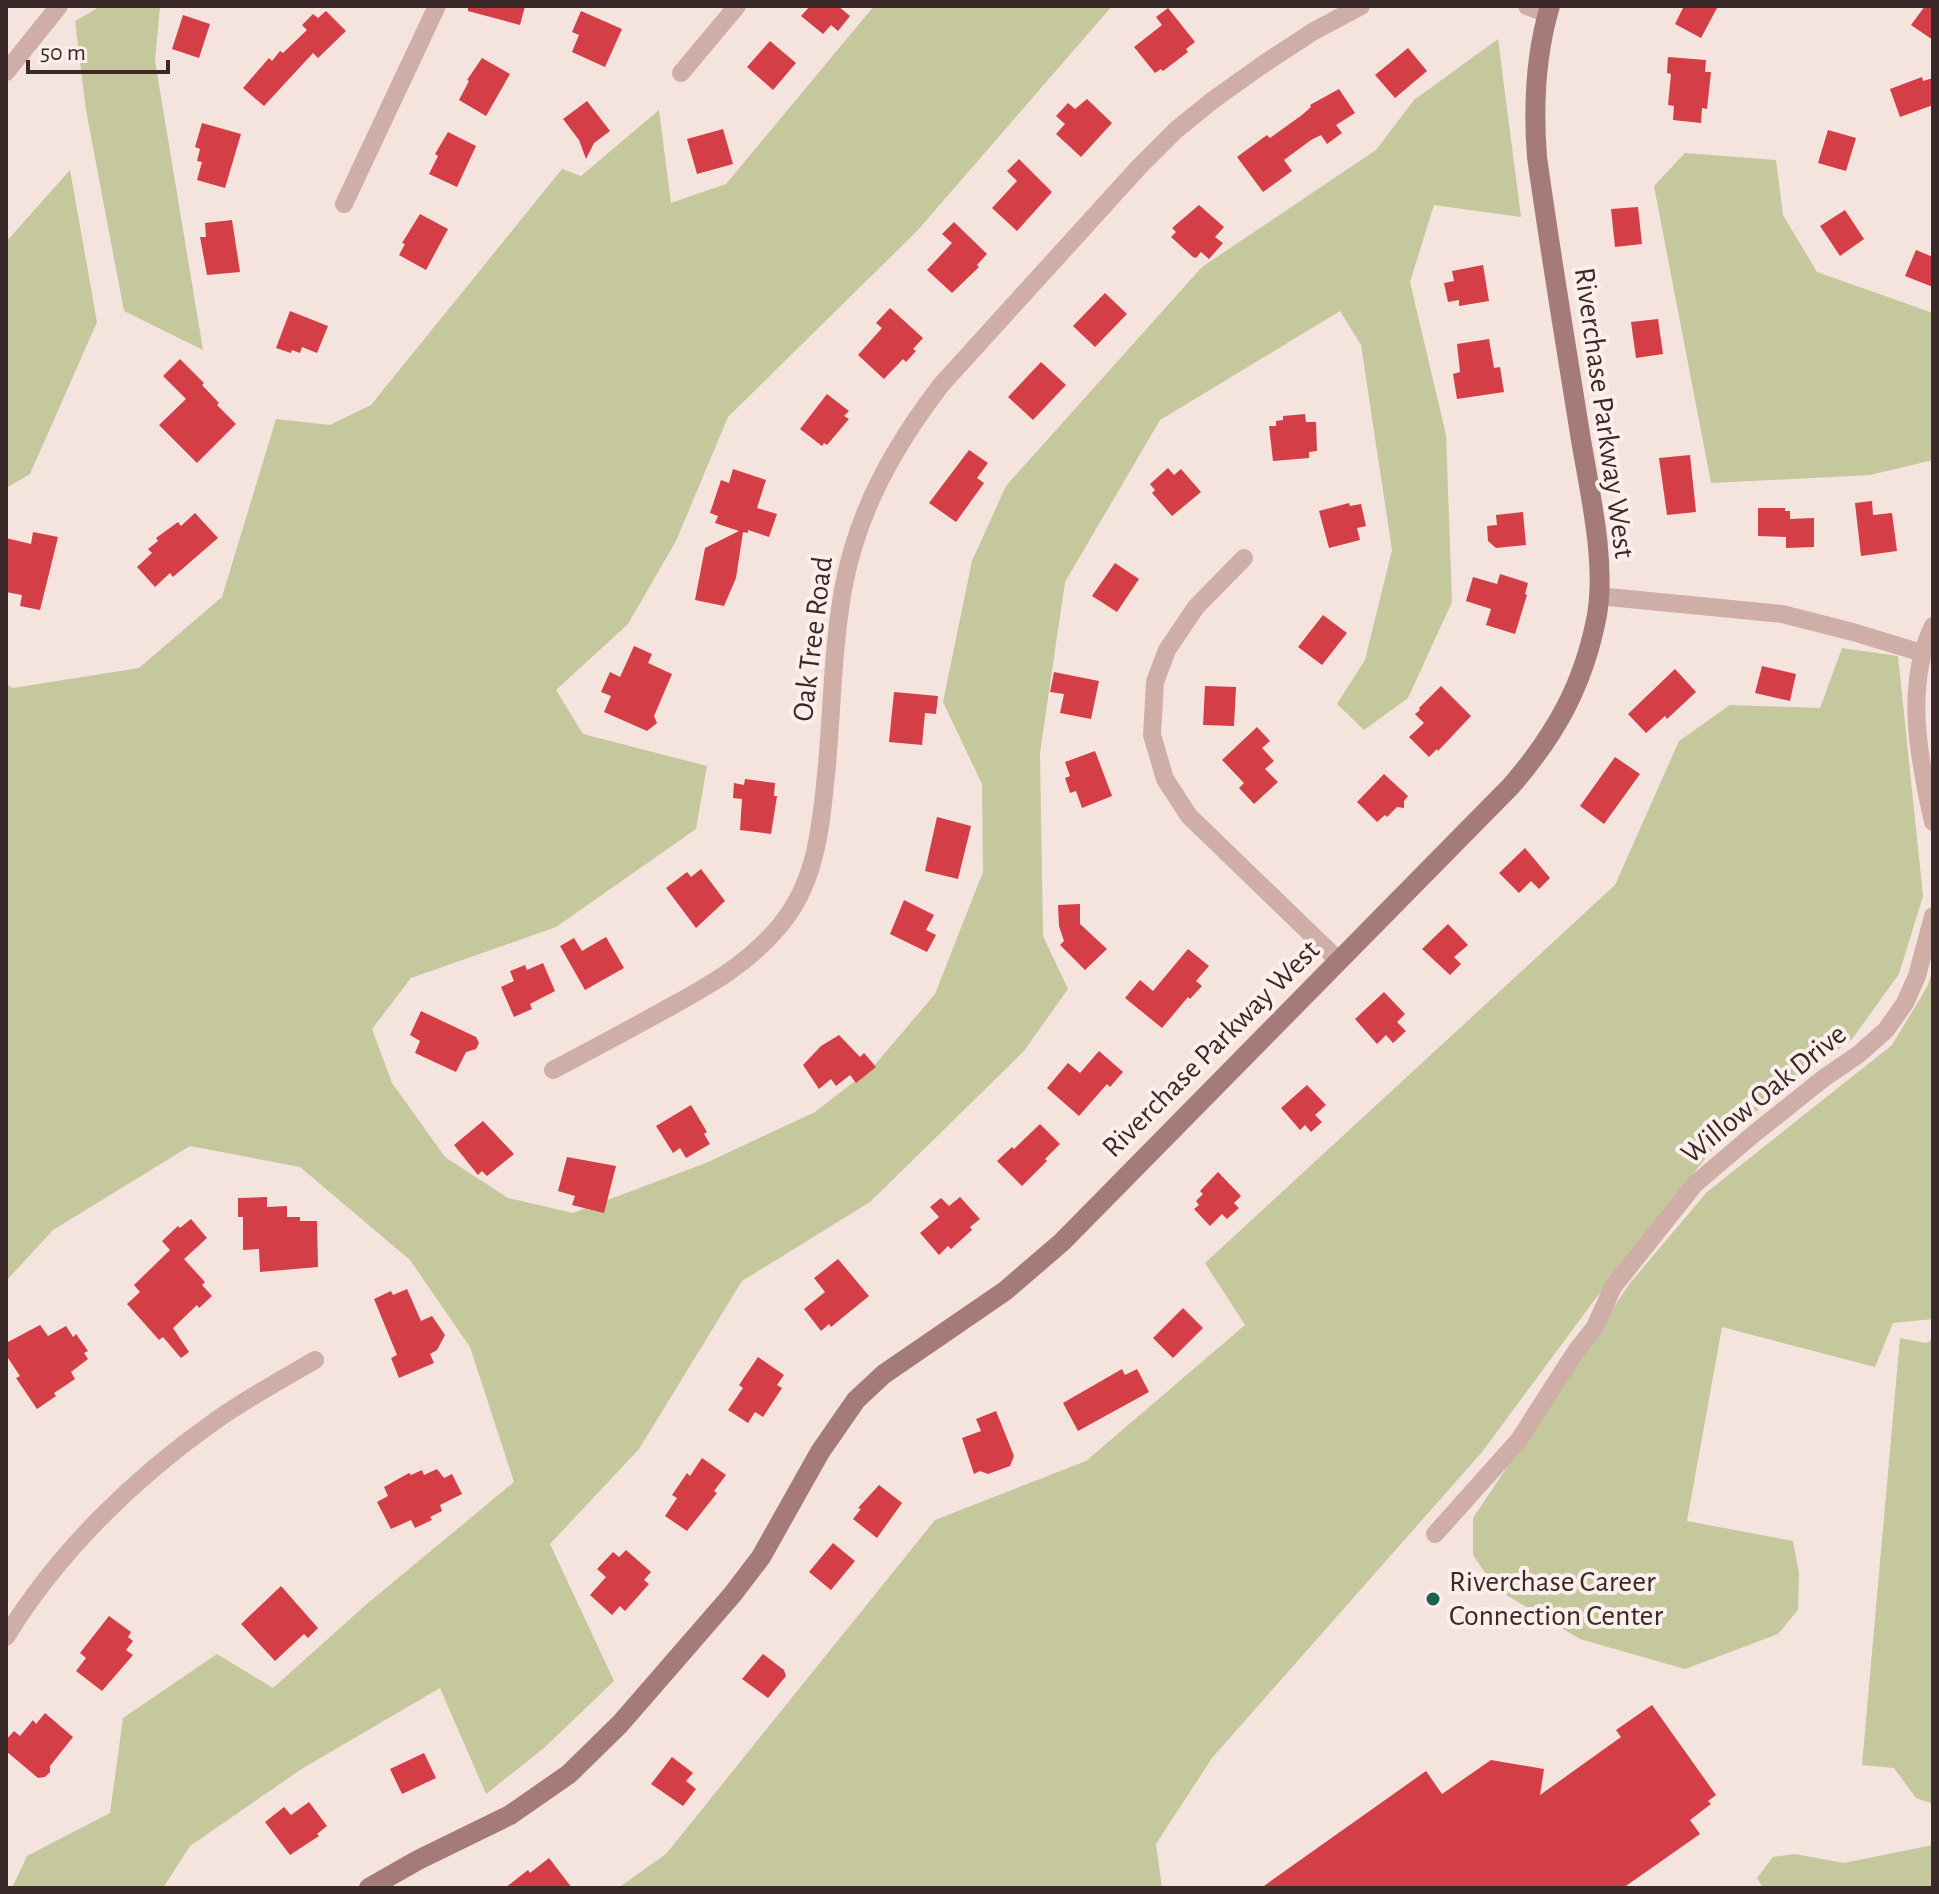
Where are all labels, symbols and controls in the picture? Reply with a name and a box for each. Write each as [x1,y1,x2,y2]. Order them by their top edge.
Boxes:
scale bar [28,24,168,74]
text: 50 m [40,41,86,65]
street label: Riverchase Parkway West [1569,266,1639,561]
street label: Oak Tree Road [788,555,838,723]
street label: Riverchase Parkway West [1097,934,1326,1163]
street label: Willow Oak Drive [1676,1019,1852,1169]
place label: Riverchase Career Connection Center [1449,1567,1663,1631]
marker: Riverchase Career Connection Center [1424,1590,1442,1608]

